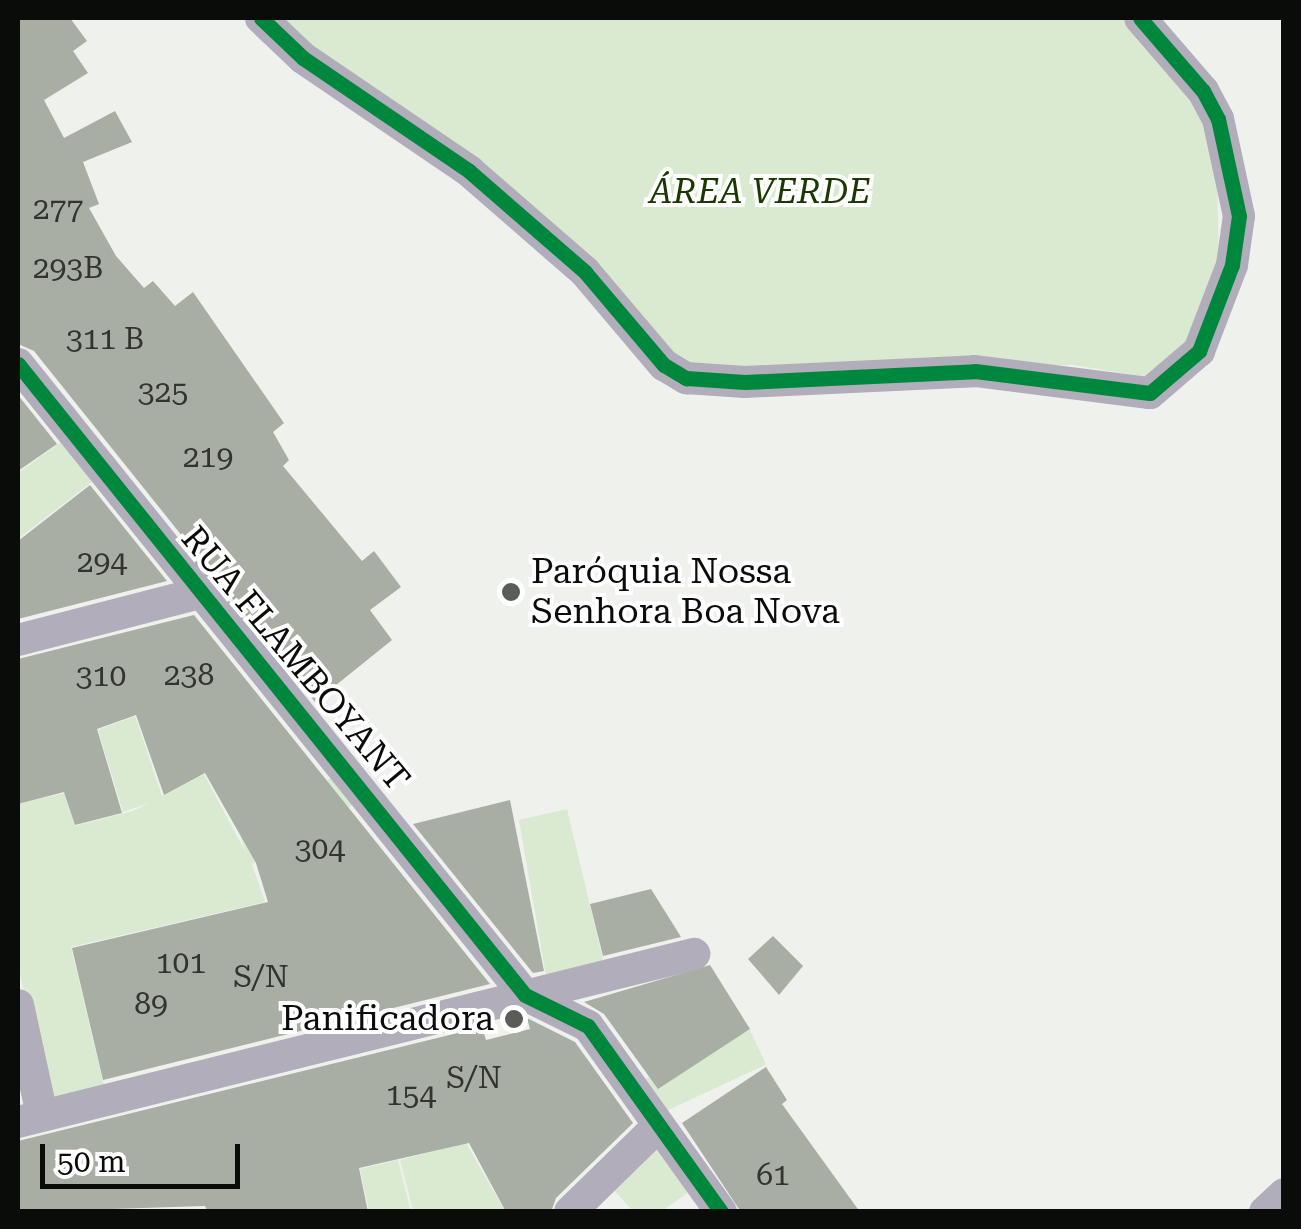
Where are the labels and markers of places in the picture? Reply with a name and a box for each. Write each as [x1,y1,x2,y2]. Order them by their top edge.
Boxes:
place label: Paróquia Nossa Senhora Boa Nova [531,551,840,633]
marker: Paróquia Nossa Senhora Boa Nova [500,581,522,603]
place label: Panificadora [281,998,494,1040]
marker: Panificadora [503,1008,525,1030]

